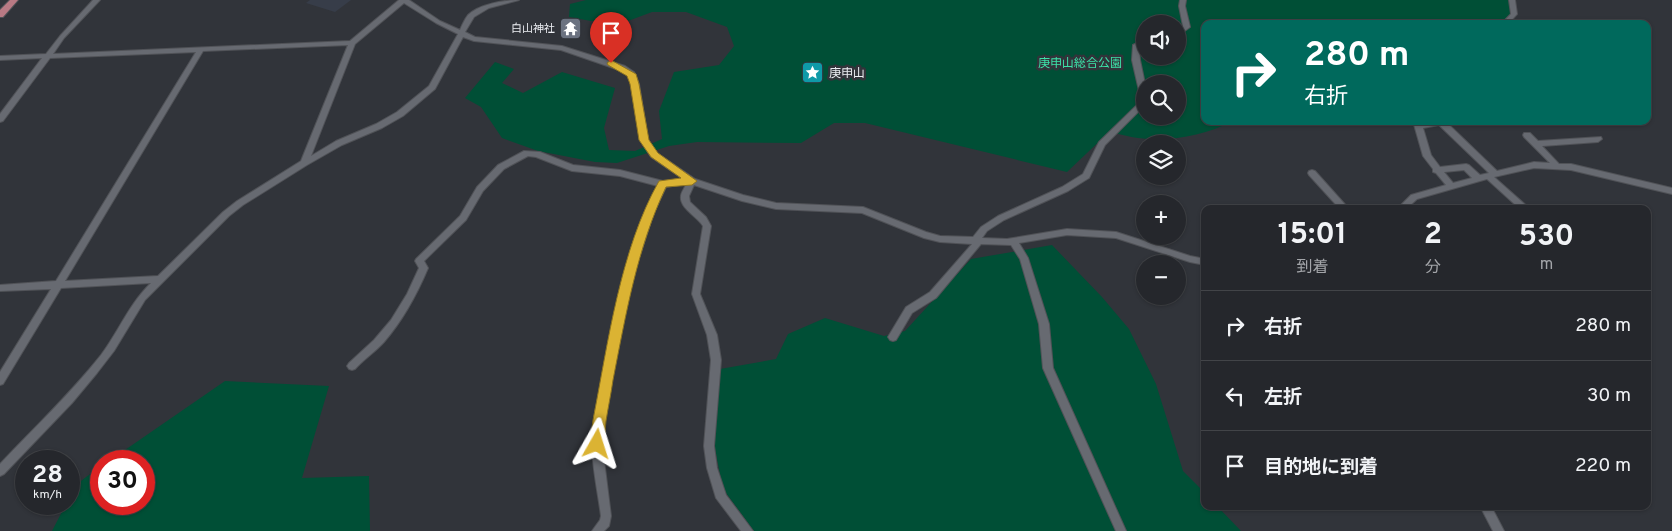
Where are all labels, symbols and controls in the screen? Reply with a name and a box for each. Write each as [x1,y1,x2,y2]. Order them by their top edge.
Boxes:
pin [590,12,632,63]
map controls [1136,15,1186,305]
button: sound [1136,15,1186,65]
temple icon: 白山神社 [559,16,583,40]
icon: arrive [597,19,625,47]
place label: 白山神社 [511,22,555,36]
text: 280 m [1304,34,1409,78]
icon: right [1221,40,1286,105]
park label: 庚申山総合公園 [1038,56,1122,72]
place icon: 庚申山 [801,61,825,85]
place label: 庚申山 [829,66,865,82]
button: search [1136,75,1186,125]
text: 右折 [1304,84,1348,111]
button: layers [1136,135,1186,185]
button: + [1136,195,1186,245]
text: 15:01 [1278,217,1347,254]
text: 2 [1424,217,1442,254]
text: 530 [1519,219,1574,256]
button: − [1136,255,1186,305]
text: m [1540,255,1553,275]
text: 到着 [1296,258,1328,278]
text: 分 [1425,258,1441,278]
icon: right [1221,312,1249,340]
text: 280 m [1575,314,1631,338]
text: 右折 [1264,316,1302,340]
icon: left [1221,382,1249,410]
text: 30 m [1587,384,1631,408]
text: 左折 [1264,386,1302,410]
position arrow [570,417,622,469]
speed limit sign: 30 [90,450,155,515]
icon: arrive [1221,452,1249,480]
text: 220 m [1575,454,1631,478]
text: 目的地に到着 [1264,456,1378,480]
text: 28 [32,460,63,492]
text: km/h [33,487,62,503]

